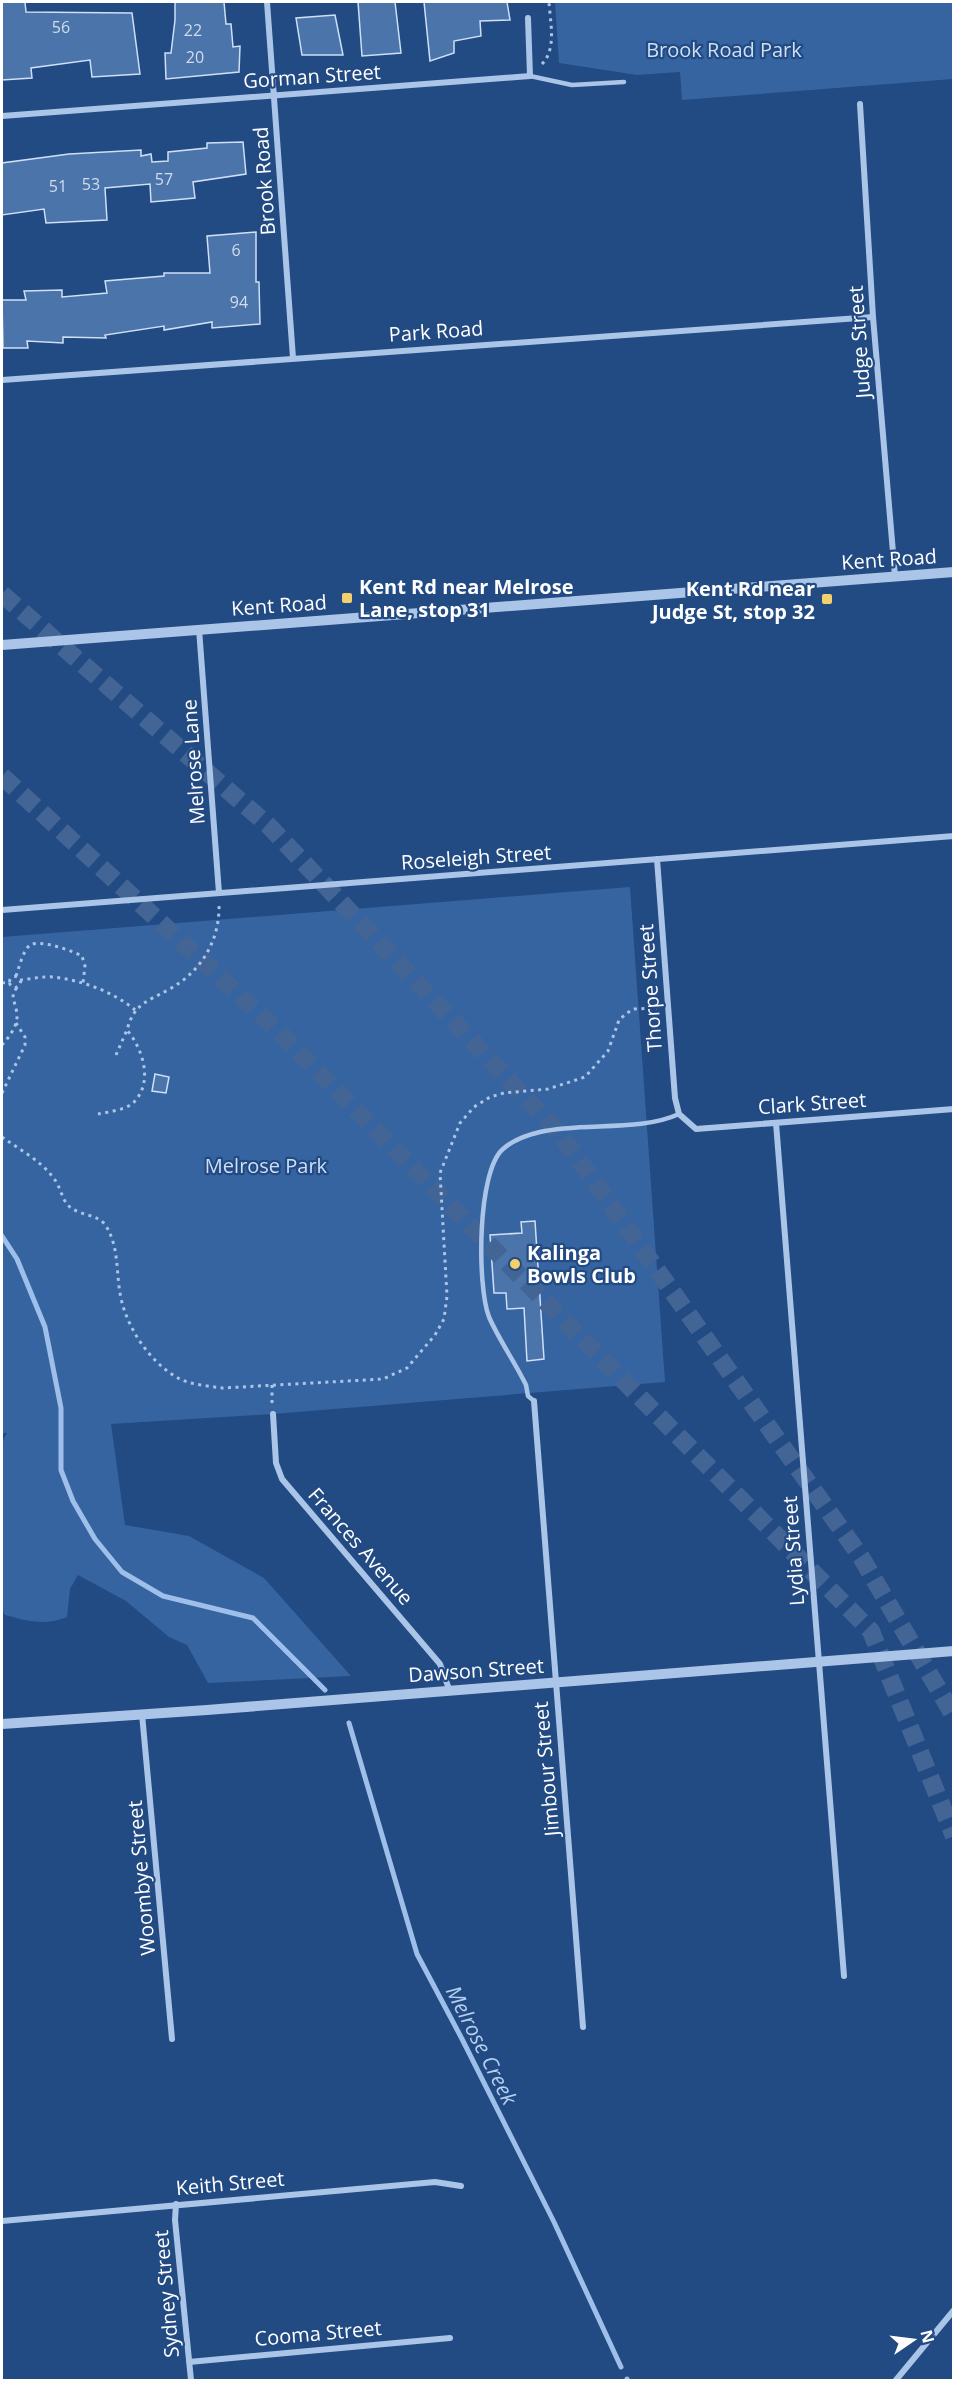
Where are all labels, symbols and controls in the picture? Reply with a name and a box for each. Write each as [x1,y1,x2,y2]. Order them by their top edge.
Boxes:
house number: 56 [52,16,70,38]
house number: 22 [184,19,202,41]
park label: Brook Road Park [646,36,802,63]
house number: 20 [186,46,204,68]
street label: Gorman Street [242,58,382,94]
street label: Brook Road [247,126,281,236]
house number: 57 [155,168,173,190]
house number: 53 [82,173,100,195]
house number: 51 [49,175,67,197]
house number: 6 [231,239,241,261]
street label: Judge Street [842,285,877,401]
house number: 94 [230,291,248,313]
street label: Park Road [388,314,484,348]
street label: Kent Road [840,542,938,576]
place label: Kent Rd near Melrose Lane, stop 31 [359,573,574,623]
place label: Kent Rd near Judge St, stop 32 [650,575,815,625]
street label: Kent Road [230,588,328,622]
marker: Kent Rd near Melrose Lane, stop 31 [340,591,354,605]
marker: Kent Rd near Judge St, stop 32 [820,592,834,606]
street label: Melrose Lane [175,698,211,826]
street label: Roseleigh Street [400,838,552,876]
street label: Thorpe Street [632,923,668,1053]
street label: Clark Street [757,1086,867,1120]
park label: Melrose Park [205,1152,328,1179]
place label: Kalinga Bowls Club [527,1239,636,1289]
marker: Kalinga Bowls Club [508,1257,522,1271]
street label: Frances Avenue [303,1482,419,1610]
street label: Lydia Street [776,1495,810,1607]
street label: Dawson Street [407,1652,545,1688]
street label: Jimbour Street [527,1701,565,1839]
street label: Woombye Street [121,1799,161,1957]
water label: Melrose Creek [440,1981,524,2110]
street label: Keith Street [175,2165,285,2201]
street label: Sydney Street [147,2229,185,2359]
north arrow [883,2310,943,2370]
street label: Cooma Street [253,2314,383,2352]
text: N [915,2327,940,2345]

